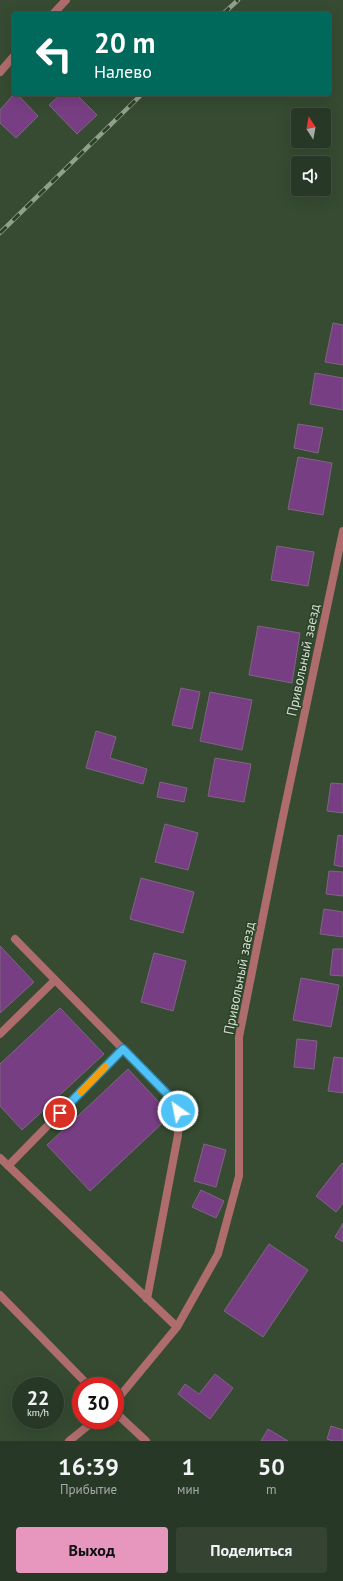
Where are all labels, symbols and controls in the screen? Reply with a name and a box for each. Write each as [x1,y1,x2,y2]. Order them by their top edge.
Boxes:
text: 20 m [94,24,155,61]
icon: left [28,28,80,80]
text: Налево [94,60,152,83]
north arrow [291,108,331,148]
map controls [291,108,331,196]
button: sound [291,156,331,196]
street label: Привольный заезд [282,602,324,718]
street label: Привольный заезд [219,920,259,1036]
position arrow [157,1090,199,1132]
pin [43,1096,77,1130]
icon: arrive [49,1102,71,1124]
speed limit sign: 30 [72,1377,124,1429]
text: 22 [27,1385,49,1411]
text: km/h [27,1406,49,1419]
text: 16:39 [58,1451,119,1482]
text: 1 [182,1451,195,1482]
text: 50 [258,1451,285,1482]
text: Прибытие [60,1481,117,1498]
text: мин [177,1481,200,1498]
text: m [266,1481,277,1498]
button: Выход [16,1527,168,1573]
button: Поделиться [176,1527,327,1573]

